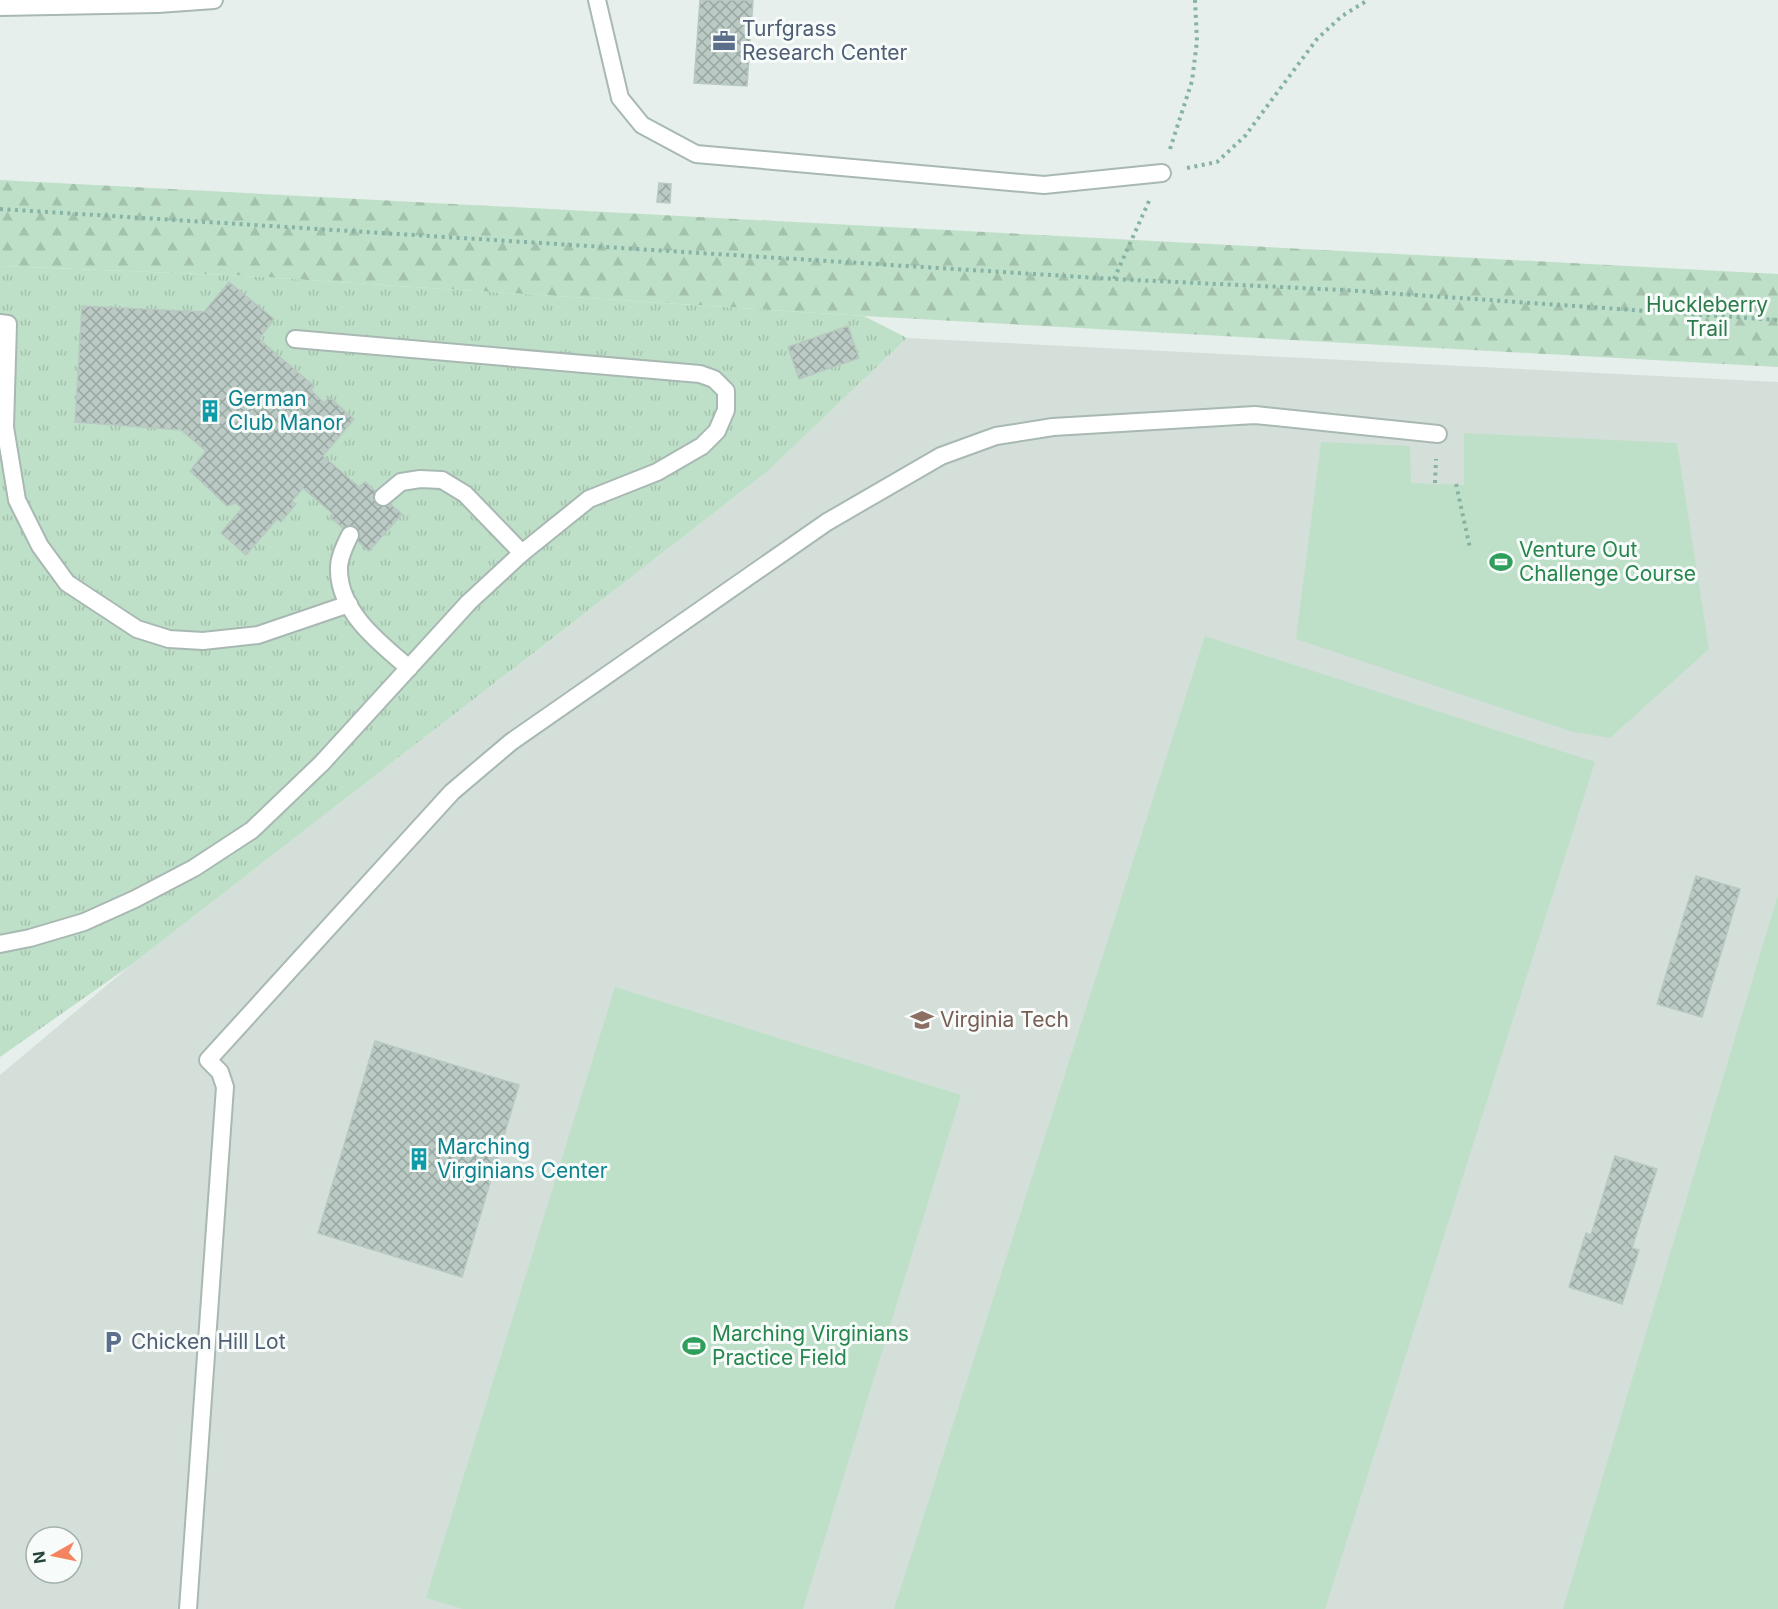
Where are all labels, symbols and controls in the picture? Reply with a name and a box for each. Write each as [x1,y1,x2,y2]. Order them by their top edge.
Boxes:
place label: Turfgrass Research Center [742,16,908,65]
office icon: Turfgrass Research Center [711,28,737,54]
park label: Huckleberry Trail [1646,292,1768,341]
place label: German Club Manor [228,386,343,435]
building icon: German Club Manor [197,398,223,424]
place label: Venture Out Challenge Course [1519,537,1696,586]
sports icon: Venture Out Challenge Course [1488,549,1514,575]
school or university icon: Virginia Tech [909,1007,935,1033]
place label: Virginia Tech [940,1007,1069,1032]
place label: Marching Virginians Center [437,1134,608,1183]
building icon: Marching Virginians Center [406,1146,432,1172]
place label: Marching Virginians Practice Field [712,1321,909,1370]
parking icon: Chicken Hill Lot [100,1329,126,1355]
place label: Chicken Hill Lot [131,1329,286,1354]
sports icon: Marching Virginians Practice Field [681,1333,707,1359]
north arrow [24,1525,84,1585]
text: N [28,1550,50,1565]

